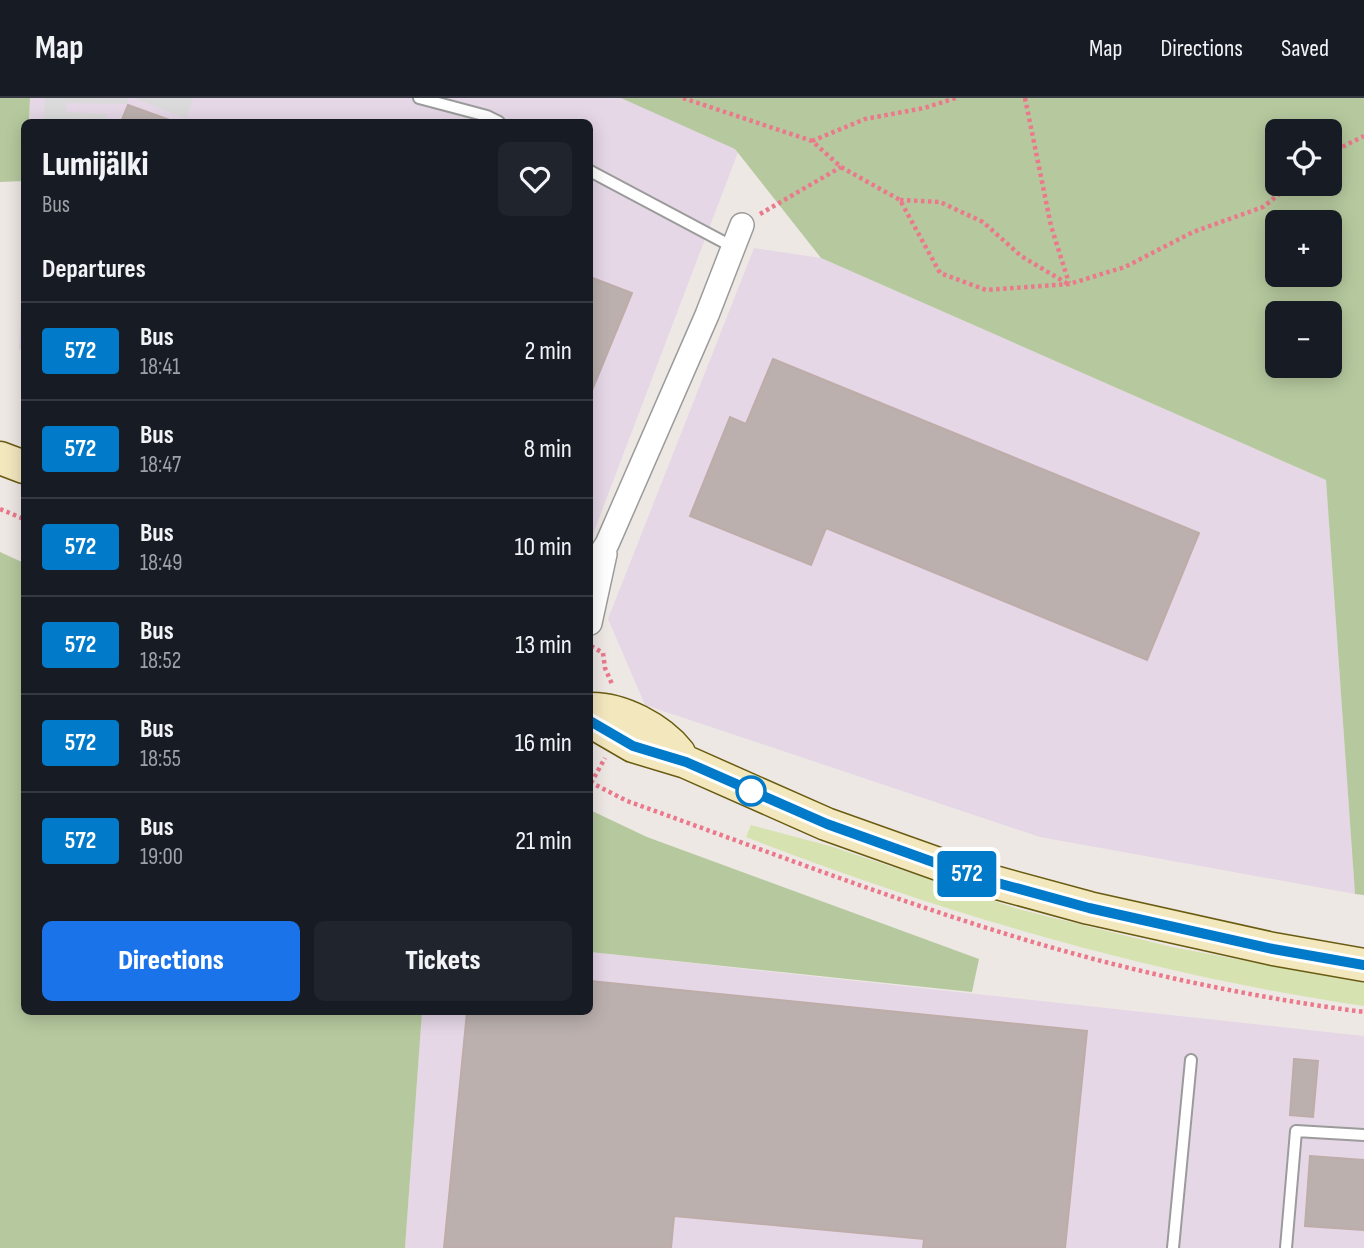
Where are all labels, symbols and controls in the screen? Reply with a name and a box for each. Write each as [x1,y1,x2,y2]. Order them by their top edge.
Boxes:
text: Map [35,28,84,68]
text: Map [1089,34,1122,63]
text: Directions [1160,34,1243,63]
text: Saved [1281,34,1329,63]
map controls [1265,119,1342,378]
button: locate [1265,119,1342,196]
button: heart [498,142,572,216]
text: Lumijälki [42,145,148,185]
text: Bus [42,191,70,219]
button: + [1265,210,1342,287]
text: Departures [42,254,146,285]
button: − [1265,301,1342,378]
text: Bus [140,322,174,353]
text: 572 [65,336,96,365]
text: 2 min [524,336,572,367]
text: 18:41 [140,353,180,381]
text: Bus [140,420,174,451]
text: 572 [65,434,96,463]
text: 8 min [524,434,572,465]
text: 18:47 [140,451,181,479]
text: Bus [140,518,174,549]
text: 572 [65,532,96,561]
text: 10 min [515,532,572,563]
text: 18:49 [140,549,182,577]
text: Bus [140,616,174,647]
text: 572 [65,630,96,659]
text: 13 min [515,630,572,661]
text: 18:52 [140,647,181,675]
text: Bus [140,714,174,745]
text: 572 [65,728,96,757]
text: 16 min [515,728,572,759]
text: 18:55 [140,745,181,773]
unlabelled marker [736,776,766,806]
text: Bus [140,812,174,843]
text: 572 [65,826,96,855]
text: 21 min [515,826,572,857]
text: 19:00 [140,843,183,871]
line badge: 572 [927,851,1007,897]
text: 572 [951,859,983,888]
button: Directions [42,921,300,1001]
button: Tickets [314,921,572,1001]

